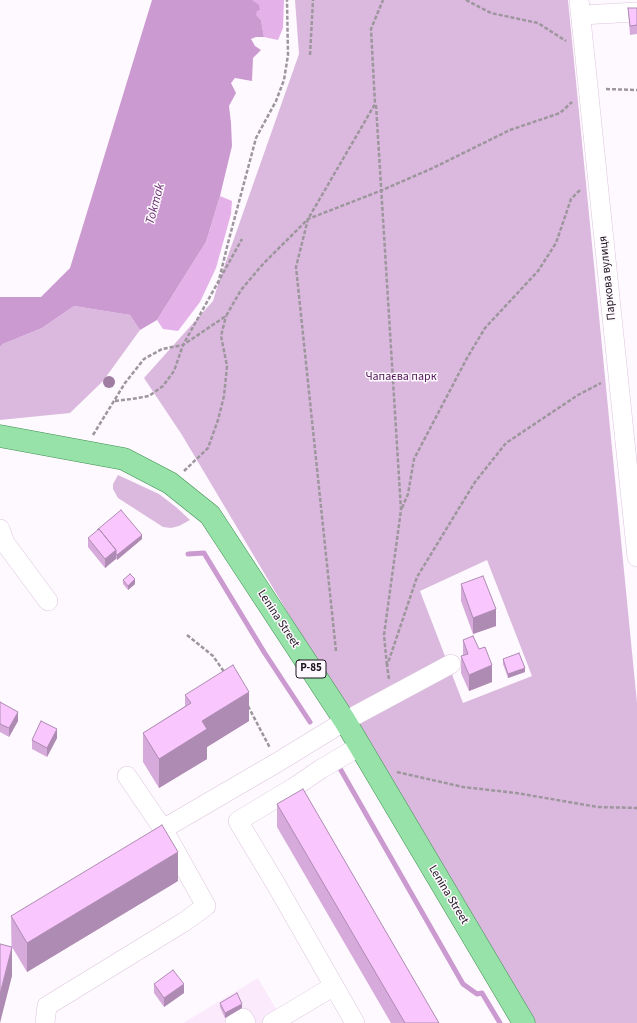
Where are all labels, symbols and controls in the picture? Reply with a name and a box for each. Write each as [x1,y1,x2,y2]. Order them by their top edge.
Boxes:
water label: Tokmak [143,182,169,226]
street label: Паркова вулиця [596,235,620,321]
park label: Чапаєва парк [365,370,437,384]
street label: Lenina Street [254,587,302,651]
road number: Р-85 [296,660,326,678]
street label: Lenina Street [425,863,471,927]

